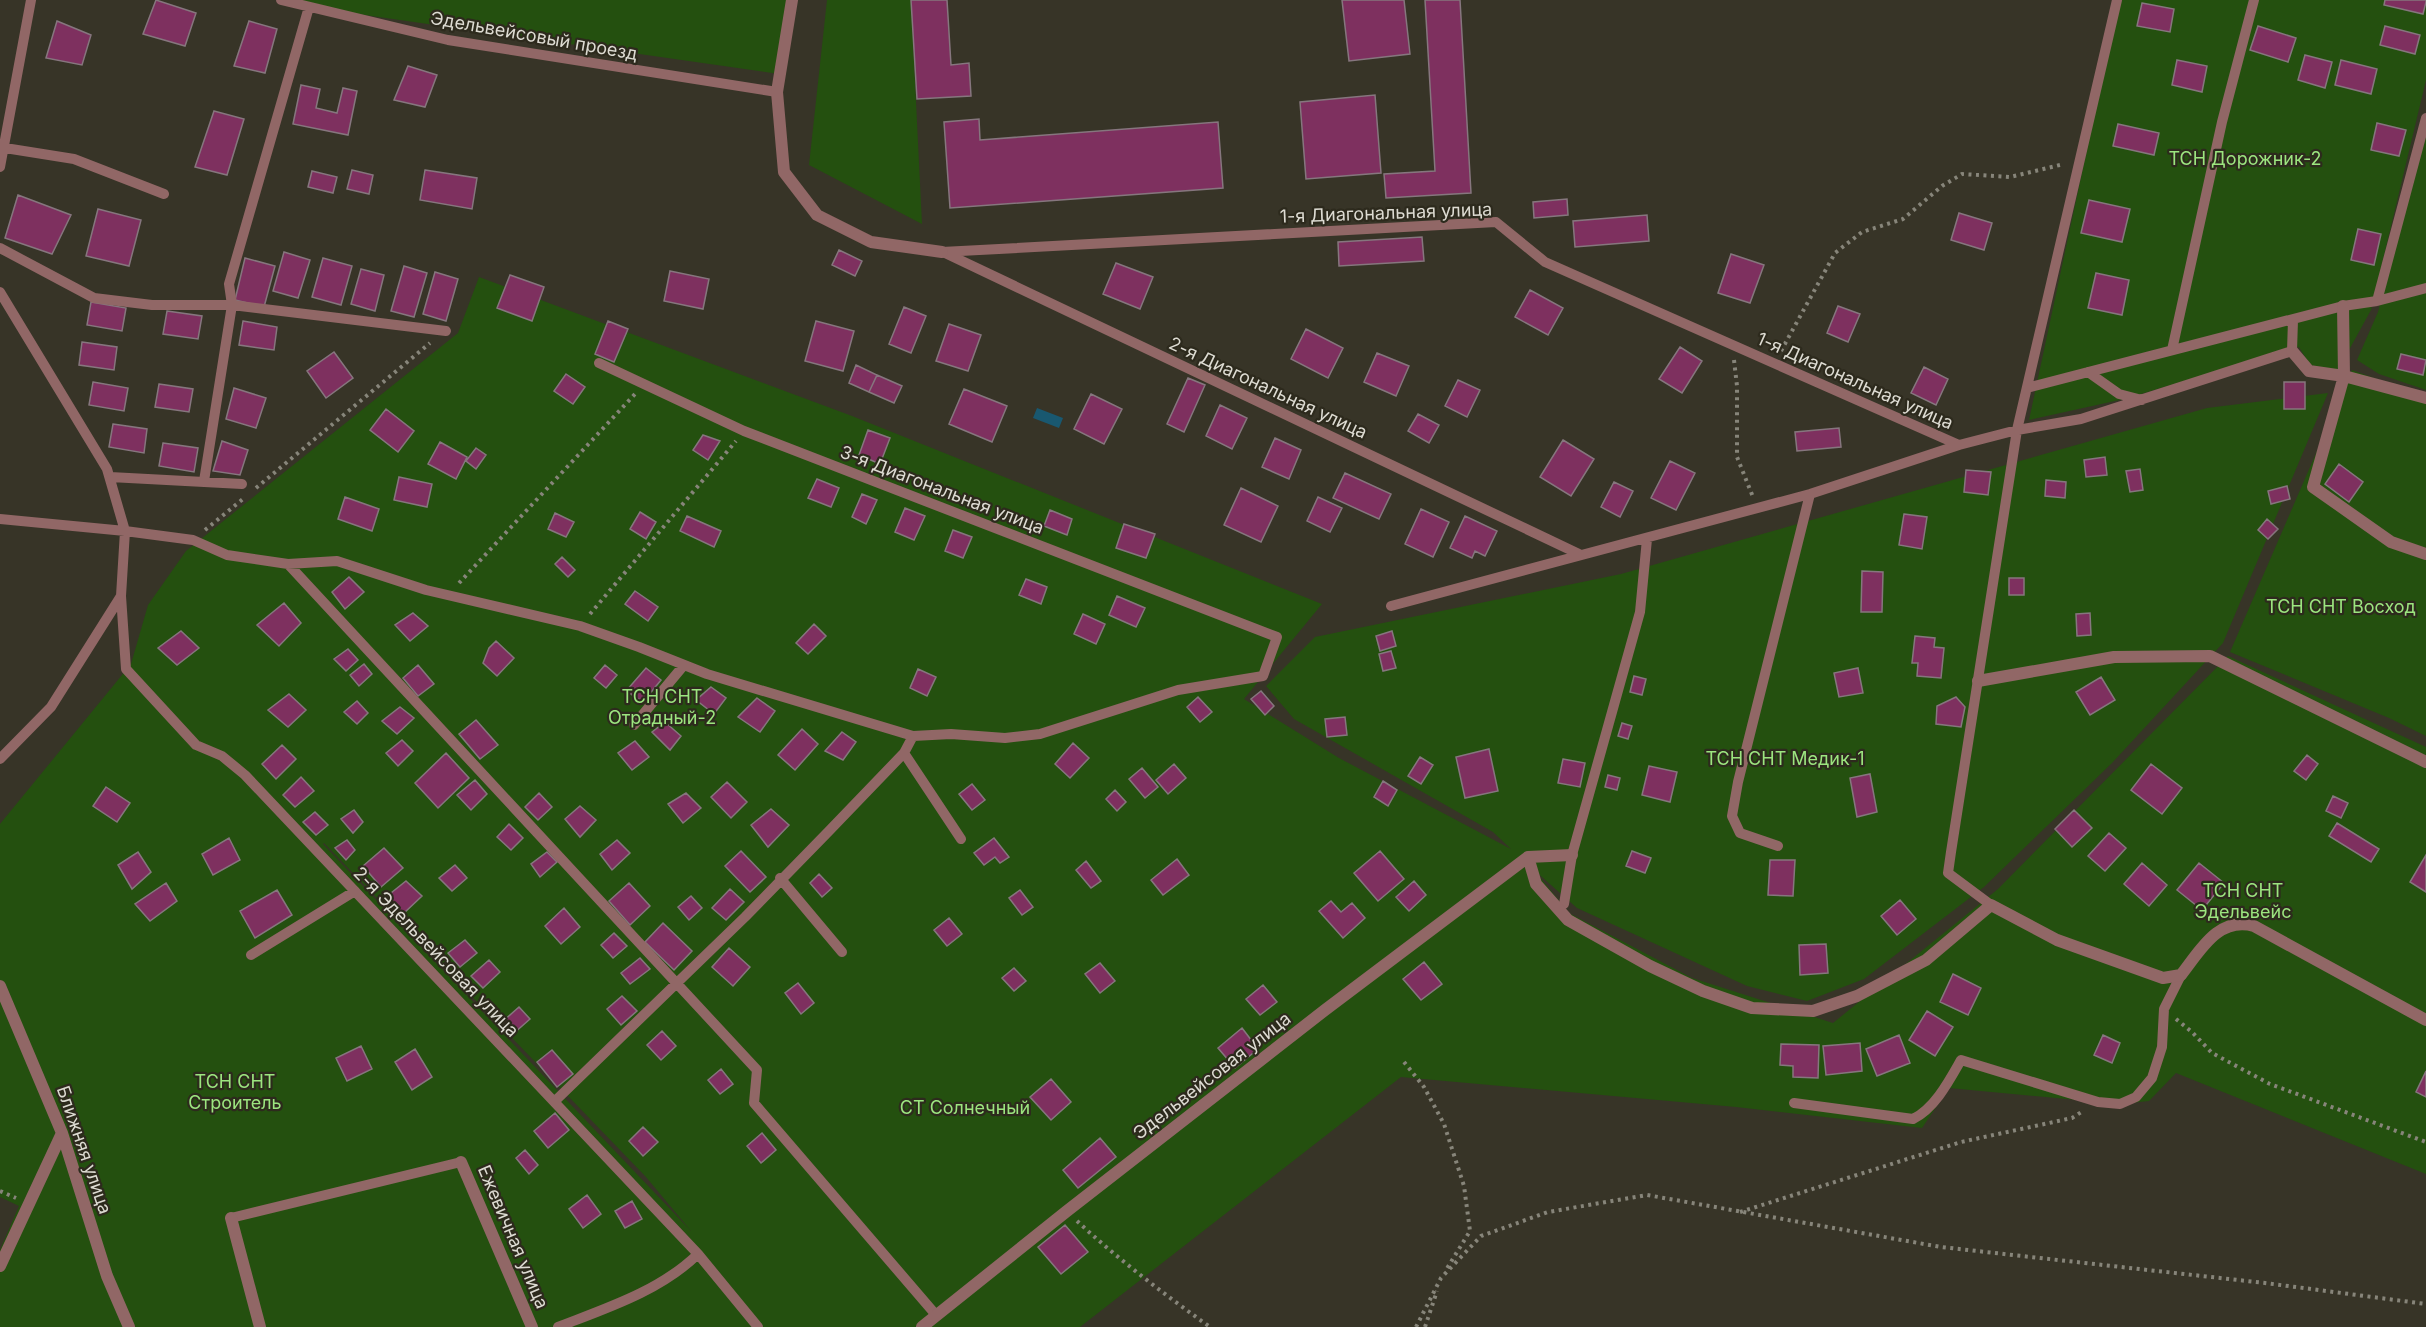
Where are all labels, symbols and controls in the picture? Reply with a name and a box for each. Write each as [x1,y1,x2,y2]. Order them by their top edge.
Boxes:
street label: Эдельвейсовый проезд [429,7,639,64]
park label: ТСН Дорожник-2 [2168,148,2322,169]
street label: 1-я Диагональная улица [1279,198,1493,227]
street label: 1-я Диагональная улица [1754,328,1957,433]
street label: 2-я Диагональная улица [1166,332,1371,443]
street label: 3-я Диагональная улица [837,441,1047,538]
park label: ТСН СНТ Восход [2266,596,2416,617]
park label: ТСН СНТ Отрадный-2 [608,686,716,728]
park label: ТСН СНТ Медик-1 [1705,748,1865,769]
street label: 2-я Эдельвейсовая улица [349,862,523,1041]
park label: ТСН СНТ Эдельвейс [2195,880,2291,922]
street label: Эдельвейсовая улица [1129,1008,1295,1144]
park label: ТСН СНТ Строитель [188,1071,282,1113]
street label: Ближняя улица [53,1083,116,1217]
park label: СТ Солнечный [900,1097,1030,1118]
street label: Ежевичная улица [474,1162,553,1312]

